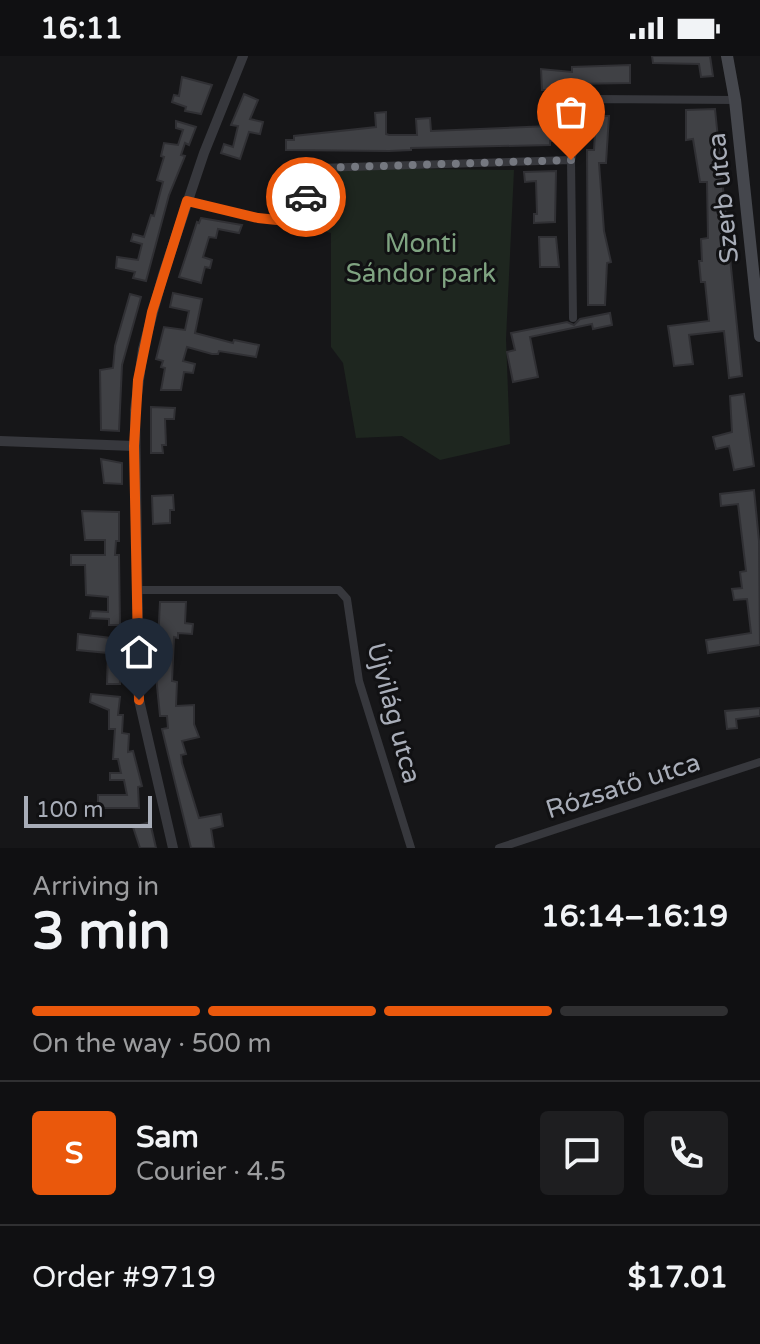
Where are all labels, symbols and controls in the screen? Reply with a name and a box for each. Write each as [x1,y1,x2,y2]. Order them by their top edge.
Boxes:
text: 16:11 [40,10,123,47]
pin [537,78,605,160]
icon: bag [549,90,593,134]
street label: Szerb utca [701,131,745,265]
courier [266,157,346,237]
icon: car [284,175,328,219]
park label: Monti Sándor park [346,228,496,289]
pin [105,618,173,700]
icon: home [117,630,161,674]
street label: Újvilág utca [360,639,429,787]
street label: Rózsatő utca [542,746,704,826]
scale bar [24,792,152,828]
text: 100 m [36,797,103,823]
text: Arriving in [32,871,159,902]
text: 16:14–16:19 [541,898,728,935]
text: 3 min [32,900,171,963]
text: On the way · 500 m [32,1028,271,1059]
button: chat [540,1111,624,1195]
button: phone [644,1111,728,1195]
text: Sam [136,1119,199,1156]
text: S [65,1135,83,1172]
text: Courier · 4.5 [136,1156,286,1187]
text: Order #9719 [32,1259,216,1296]
text: $17.01 [628,1259,728,1296]

